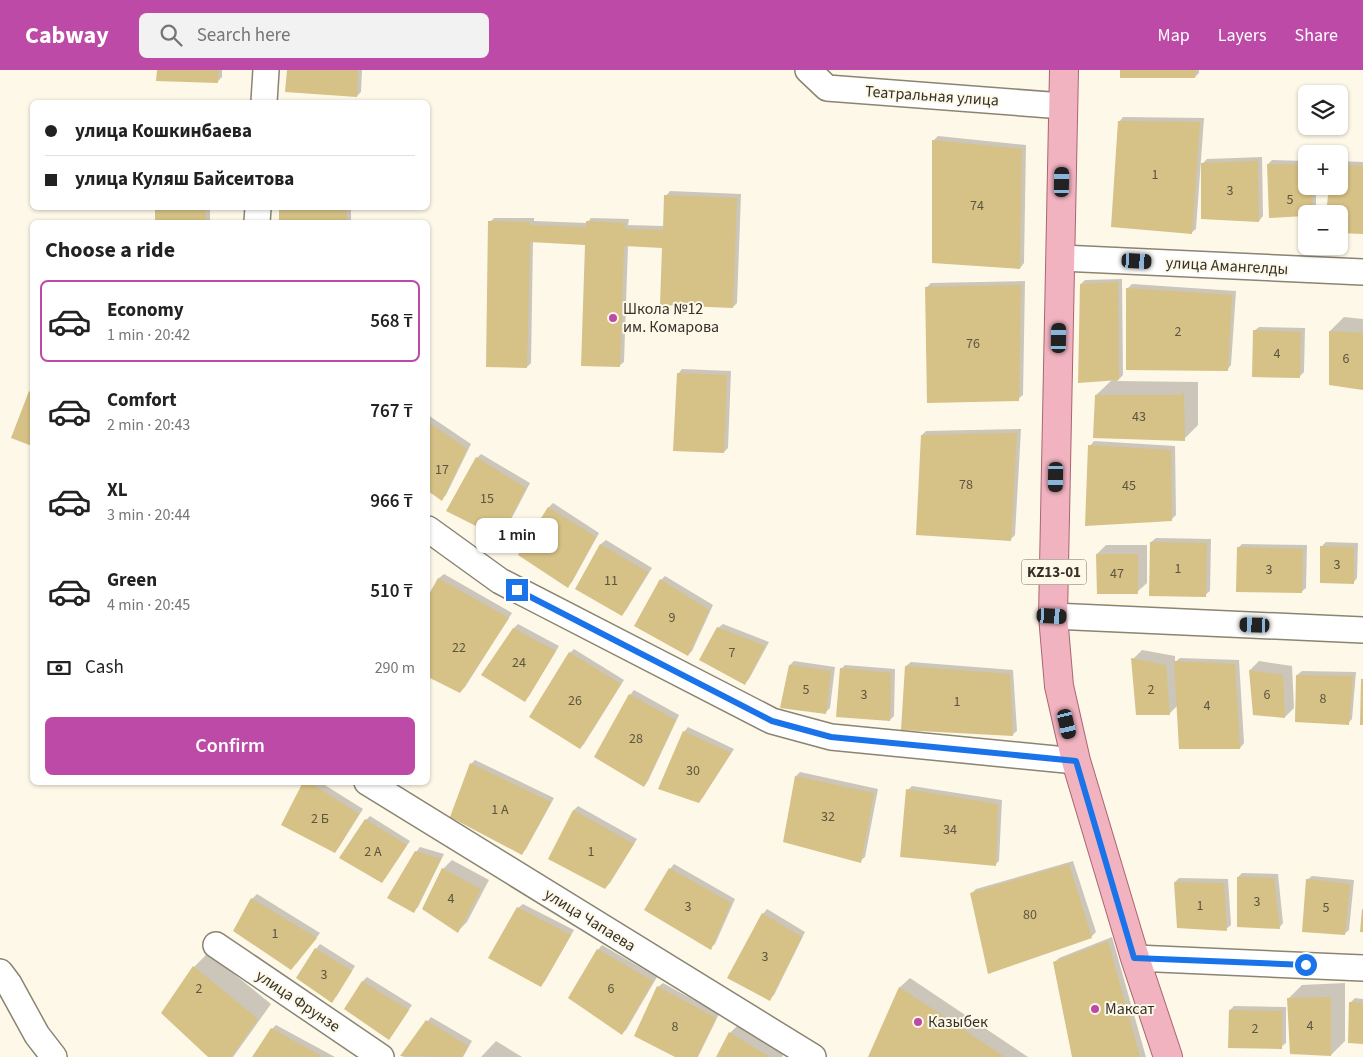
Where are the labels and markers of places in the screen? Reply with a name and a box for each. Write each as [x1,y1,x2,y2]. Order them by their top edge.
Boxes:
place label: Школа №12 им. Комарова [623,298,719,338]
marker: Школа №12 им. Комарова [607,312,619,324]
place label: Максат [1105,998,1155,1020]
marker: Максат [1089,1003,1101,1015]
place label: Казыбек [928,1011,988,1033]
marker: Казыбек [912,1016,924,1028]

